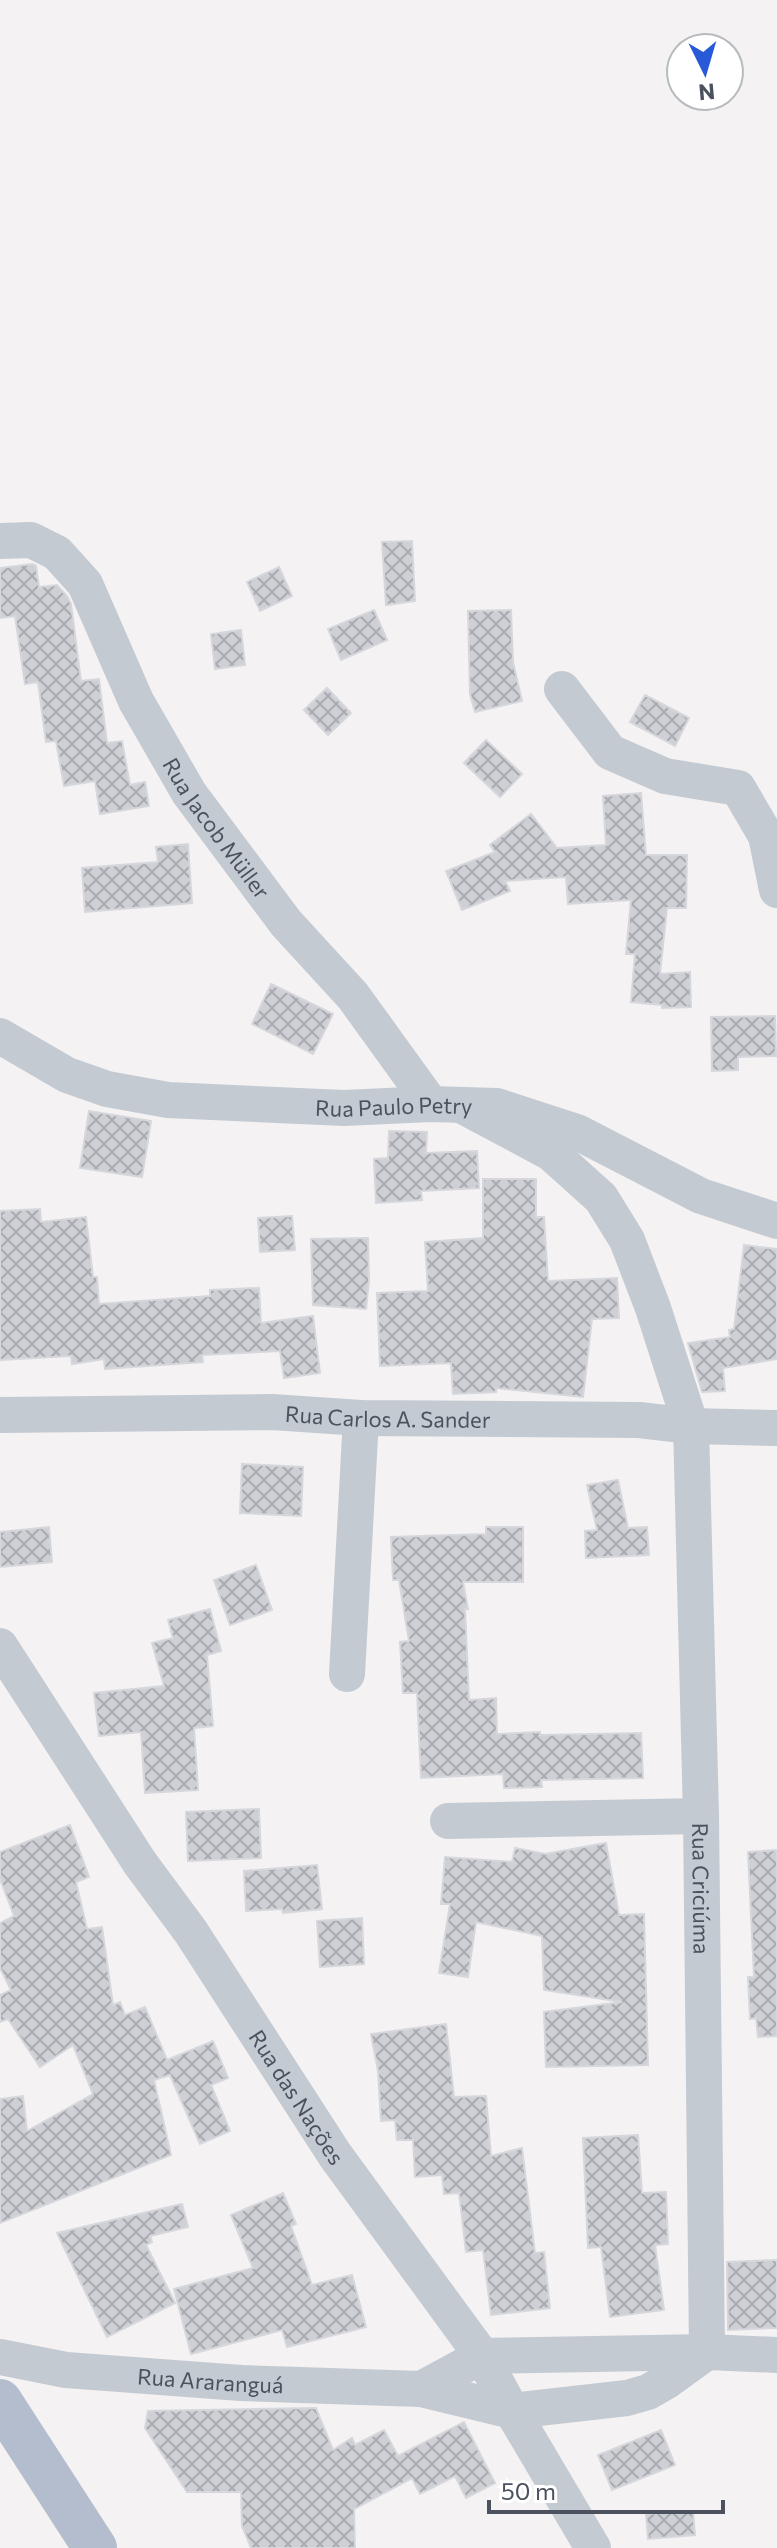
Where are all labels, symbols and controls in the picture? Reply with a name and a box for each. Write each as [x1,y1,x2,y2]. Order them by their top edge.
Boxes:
north arrow [665,32,745,112]
text: N [697,78,716,107]
street label: Rua Jacob Müller [158,752,276,904]
street label: Rua Paulo Petry [315,1090,473,1122]
street label: Rua Carlos A. Sander [284,1399,491,1432]
street label: Rua Criciúma [688,1822,716,1954]
street label: Rua das Nações [244,2024,351,2169]
street label: Rua Araranguá [136,2362,284,2398]
scale bar [489,2464,723,2514]
text: 50 m [501,2476,556,2505]

